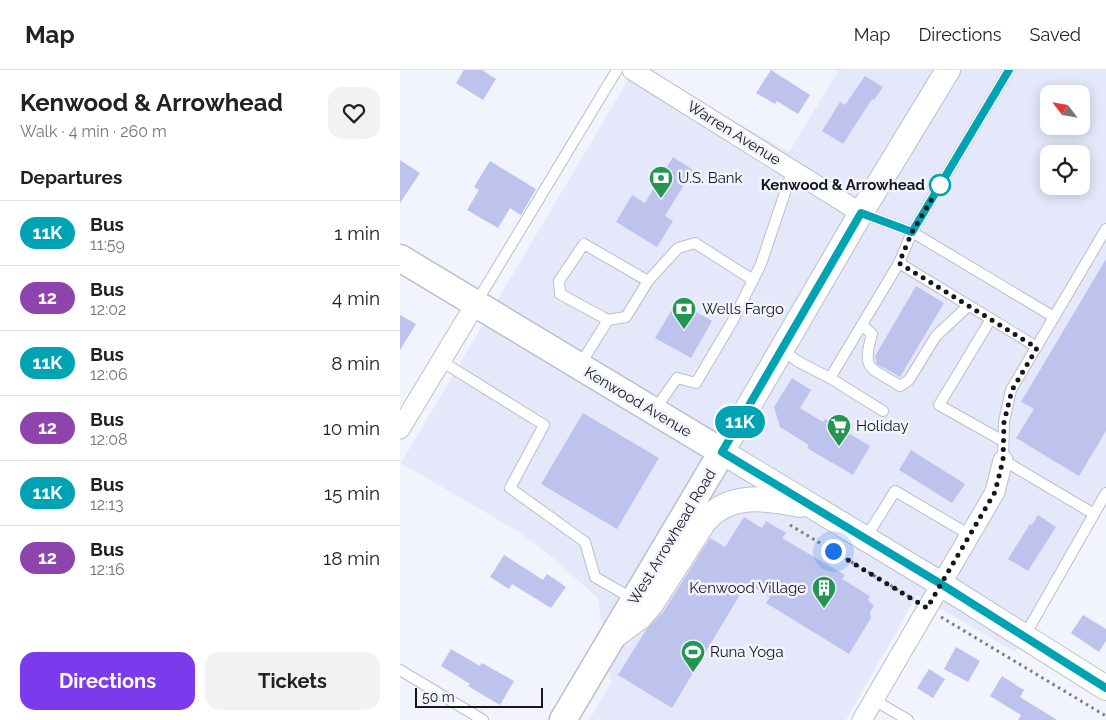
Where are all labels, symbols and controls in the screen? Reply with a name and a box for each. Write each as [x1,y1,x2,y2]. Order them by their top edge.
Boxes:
text: Map [25,20,75,49]
text: Map [854,24,890,45]
text: Directions [918,24,1002,45]
text: Saved [1030,24,1081,45]
north arrow [1040,85,1090,135]
map controls [1040,85,1090,195]
button: heart [328,87,380,139]
text: Kenwood & Arrowhead [20,88,283,117]
street label: Warren Avenue [684,97,784,169]
text: Walk · 4 min · 260 m [20,122,167,141]
button: locate [1040,145,1090,195]
bank icon: U.S. Bank [648,165,674,199]
text: Departures [20,166,122,188]
place label: U.S. Bank [678,169,743,187]
marker: Kenwood & Arrowhead [929,174,951,196]
place label: Kenwood & Arrowhead [761,176,925,194]
text: Bus [90,213,124,235]
text: 11K [33,222,62,243]
text: 1 min [334,222,380,244]
text: 11:59 [90,235,125,254]
text: Bus [90,278,124,300]
text: 12 [38,287,57,308]
text: 4 min [332,287,380,309]
bank icon: Wells Fargo [671,296,697,330]
text: 12:02 [90,300,126,319]
place label: Wells Fargo [702,300,784,318]
text: Bus [90,343,124,365]
text: 11K [33,352,62,373]
text: 8 min [331,352,380,374]
street label: Kenwood Avenue [581,363,695,441]
text: 12:06 [90,365,128,384]
line badge: 11K [711,406,769,438]
text: Bus [90,408,124,430]
text: 11K [725,411,755,432]
supermarket icon: Holiday [826,413,852,447]
text: 12 [38,417,57,438]
text: 10 min [323,417,380,439]
place label: Holiday [856,417,909,435]
text: 12:08 [90,430,127,449]
street label: West Arrowhead Road [624,466,720,608]
text: Bus [90,473,124,495]
text: 11K [33,482,62,503]
text: 15 min [324,482,380,504]
text: 12:13 [90,495,124,514]
text: Bus [90,538,124,560]
your location [821,539,846,564]
text: 12 [38,547,57,568]
text: 18 min [323,547,380,569]
text: 12:16 [90,560,125,579]
building icon: Kenwood Village [811,575,837,609]
place label: Kenwood Village [689,579,806,597]
sports icon: Runa Yoga [680,639,706,673]
place label: Runa Yoga [710,643,784,661]
button: Directions [20,652,195,710]
button: Tickets [205,652,380,710]
scale bar [415,685,542,708]
text: 50 m [422,689,455,705]

